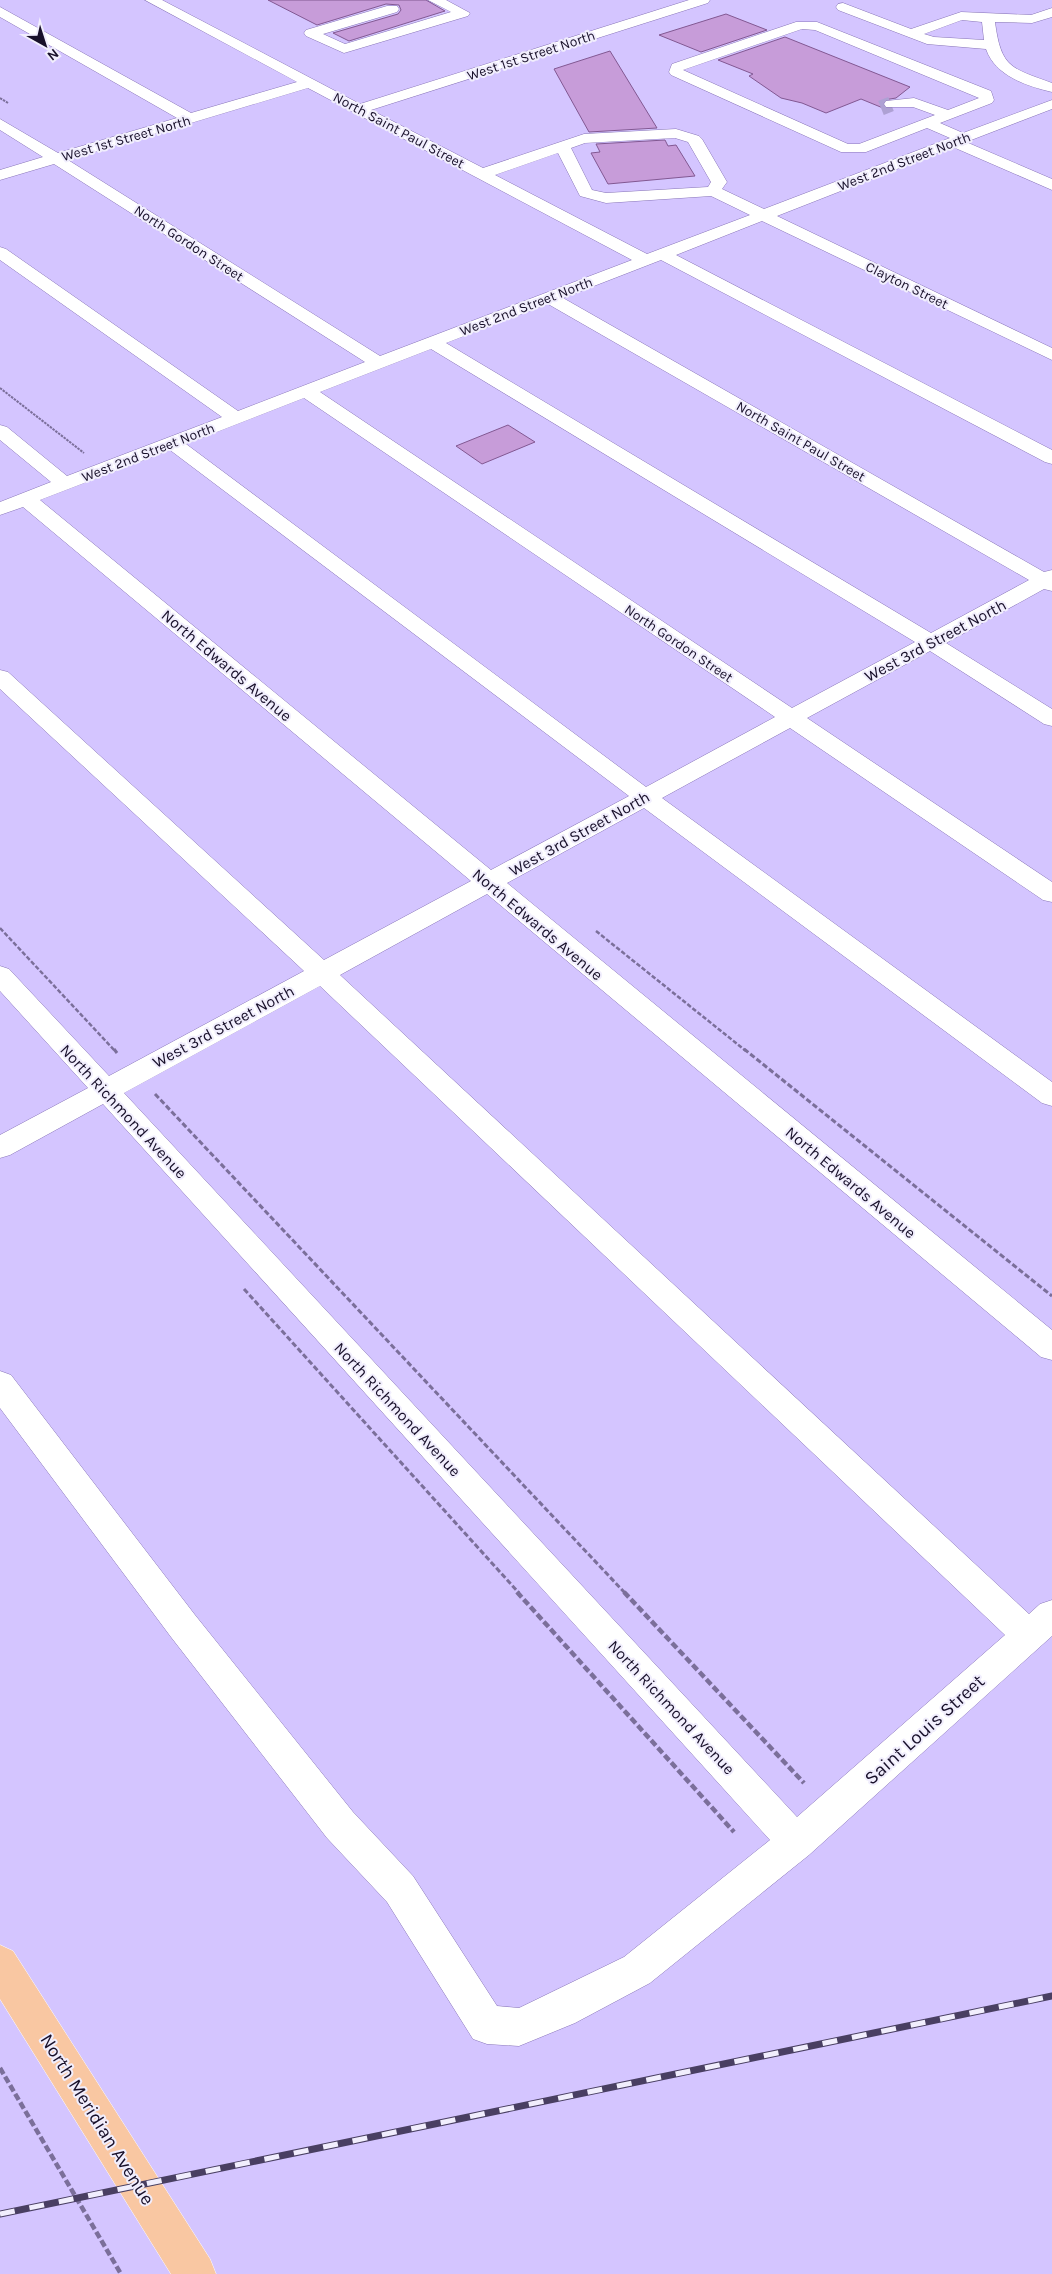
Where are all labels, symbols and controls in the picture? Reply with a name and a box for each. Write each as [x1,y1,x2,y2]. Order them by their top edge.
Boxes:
north arrow [20,20,70,70]
street label: West 1st Street North [465,27,597,84]
text: N [44,45,62,64]
street label: North Saint Paul Street [330,89,467,172]
street label: West 1st Street North [60,112,193,165]
street label: West 2nd Street North [835,128,973,195]
street label: North Gordon Street [131,202,247,285]
street label: Clayton Street [863,258,951,313]
street label: West 2nd Street North [457,273,595,340]
street label: North Saint Paul Street [733,397,868,485]
street label: West 2nd Street North [79,419,217,486]
street label: West 3rd Street North [861,595,1009,686]
street label: North Gordon Street [621,601,736,686]
street label: North Edwards Avenue [158,605,296,725]
street label: West 3rd Street North [506,787,653,880]
street label: North Edwards Avenue [469,864,607,984]
street label: West 3rd Street North [149,981,297,1072]
street label: North Richmond Avenue [56,1040,191,1182]
street label: North Edwards Avenue [782,1122,920,1242]
street label: North Richmond Avenue [330,1338,465,1480]
street label: North Richmond Avenue [604,1636,739,1778]
street label: Saint Louis Street [860,1670,989,1789]
street label: North Meridian Avenue [35,2030,159,2209]

